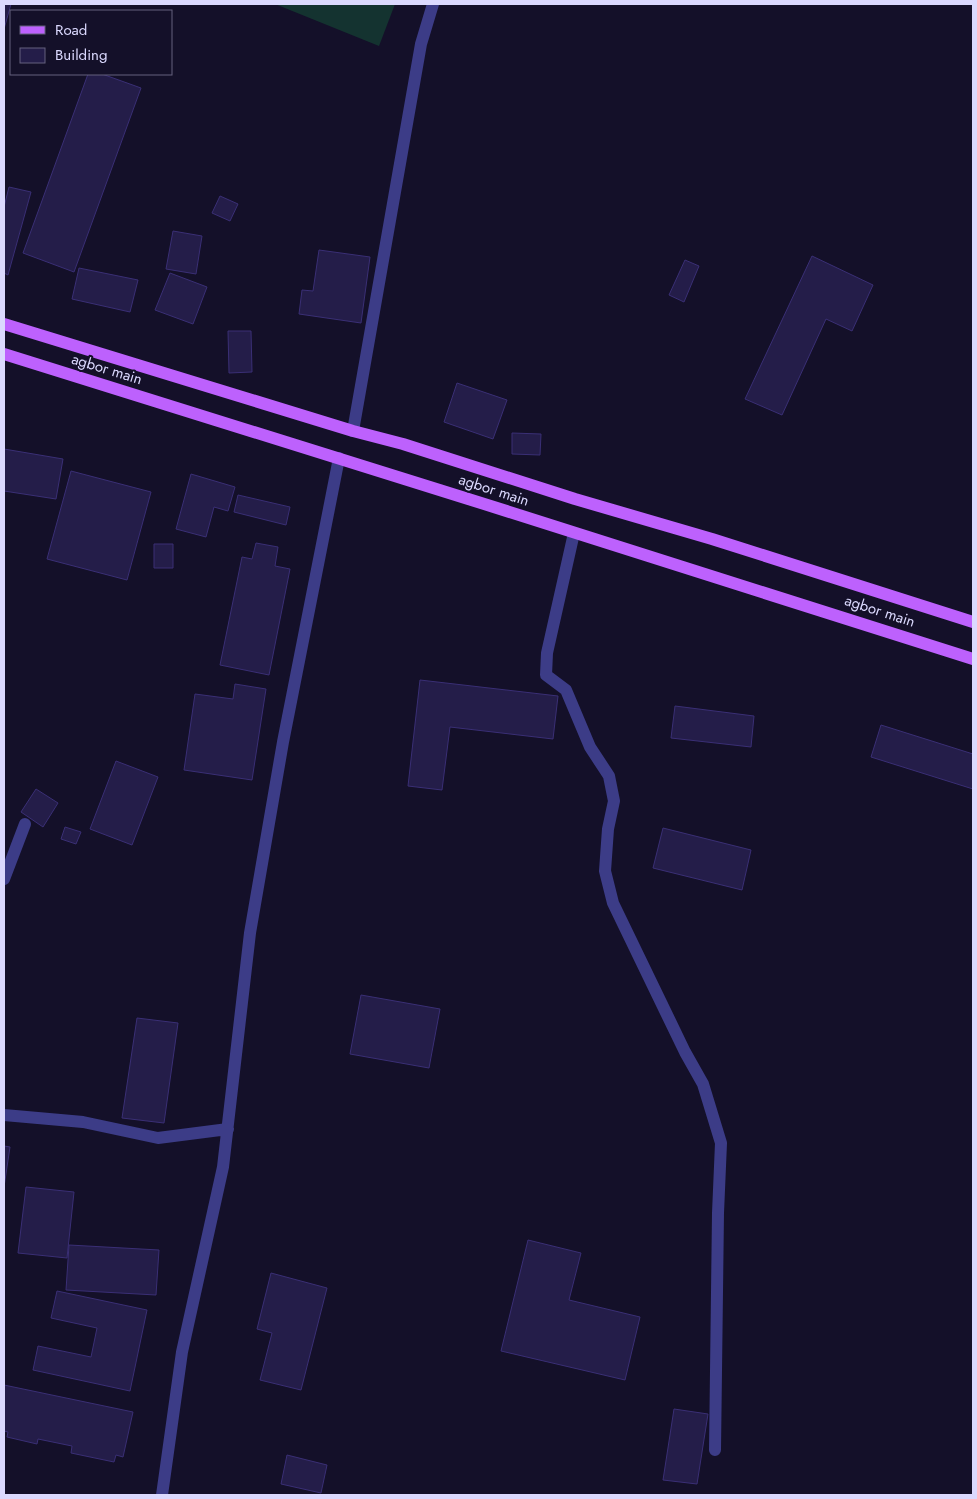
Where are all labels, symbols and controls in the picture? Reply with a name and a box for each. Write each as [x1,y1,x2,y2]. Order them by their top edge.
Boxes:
legend [10,10,172,75]
text: Road [55,19,87,41]
text: Building [55,44,107,66]
street label: agbor main [69,348,145,390]
street label: agbor main [456,468,532,512]
street label: agbor main [842,589,918,633]

